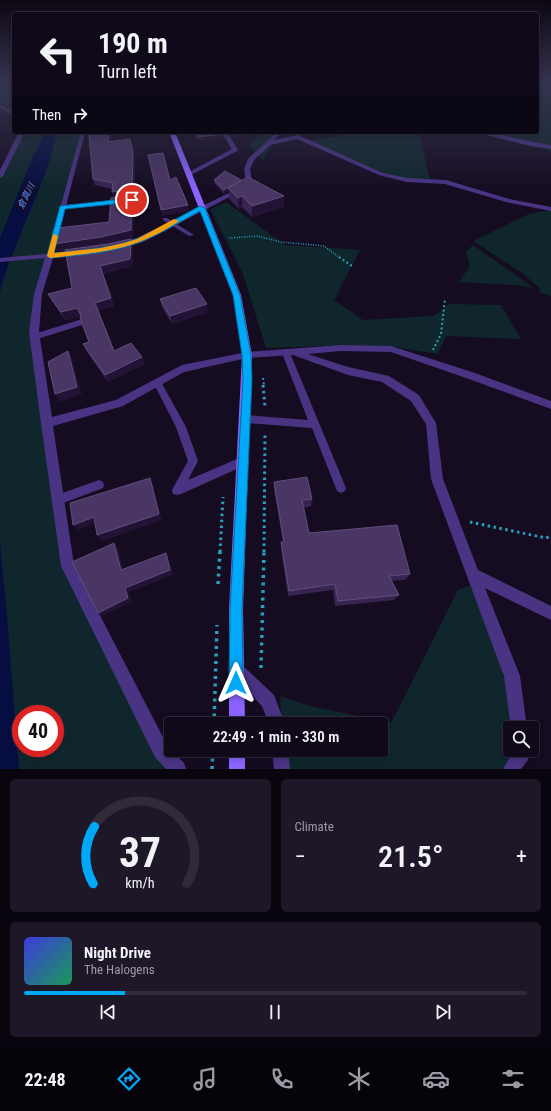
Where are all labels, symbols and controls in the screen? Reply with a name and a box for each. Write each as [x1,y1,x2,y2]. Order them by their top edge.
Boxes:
text: 190 m [98,27,168,60]
icon: left [32,28,84,80]
text: Turn left [98,61,157,82]
icon: right [69,104,91,126]
text: Then [32,106,61,124]
water label: 倉真川 [16,181,37,210]
pin [115,183,149,217]
icon: arrive [121,189,143,211]
position arrow [215,662,257,704]
speed limit sign: 40 [12,705,64,757]
map controls [503,721,539,757]
button: search [503,721,539,757]
text: 22:49 · 1 min · 330 m [213,728,339,746]
text: Climate [295,819,334,834]
text: 37 [119,827,161,876]
text: 21.5° [378,839,443,874]
text: − [295,844,306,869]
text: + [516,844,527,869]
text: km/h [126,874,155,890]
text: Night Drive [84,944,151,962]
text: The Halogens [84,962,155,977]
icon: previous [97,1001,119,1023]
icon: pause [264,1001,286,1023]
icon: next [432,1001,454,1023]
icon: directions [115,1065,143,1093]
icon: music [191,1065,219,1093]
icon: phone [268,1065,296,1093]
icon: climate [345,1065,373,1093]
icon: car [422,1065,450,1093]
icon: filters [499,1065,527,1093]
text: 22:48 [24,1069,66,1090]

